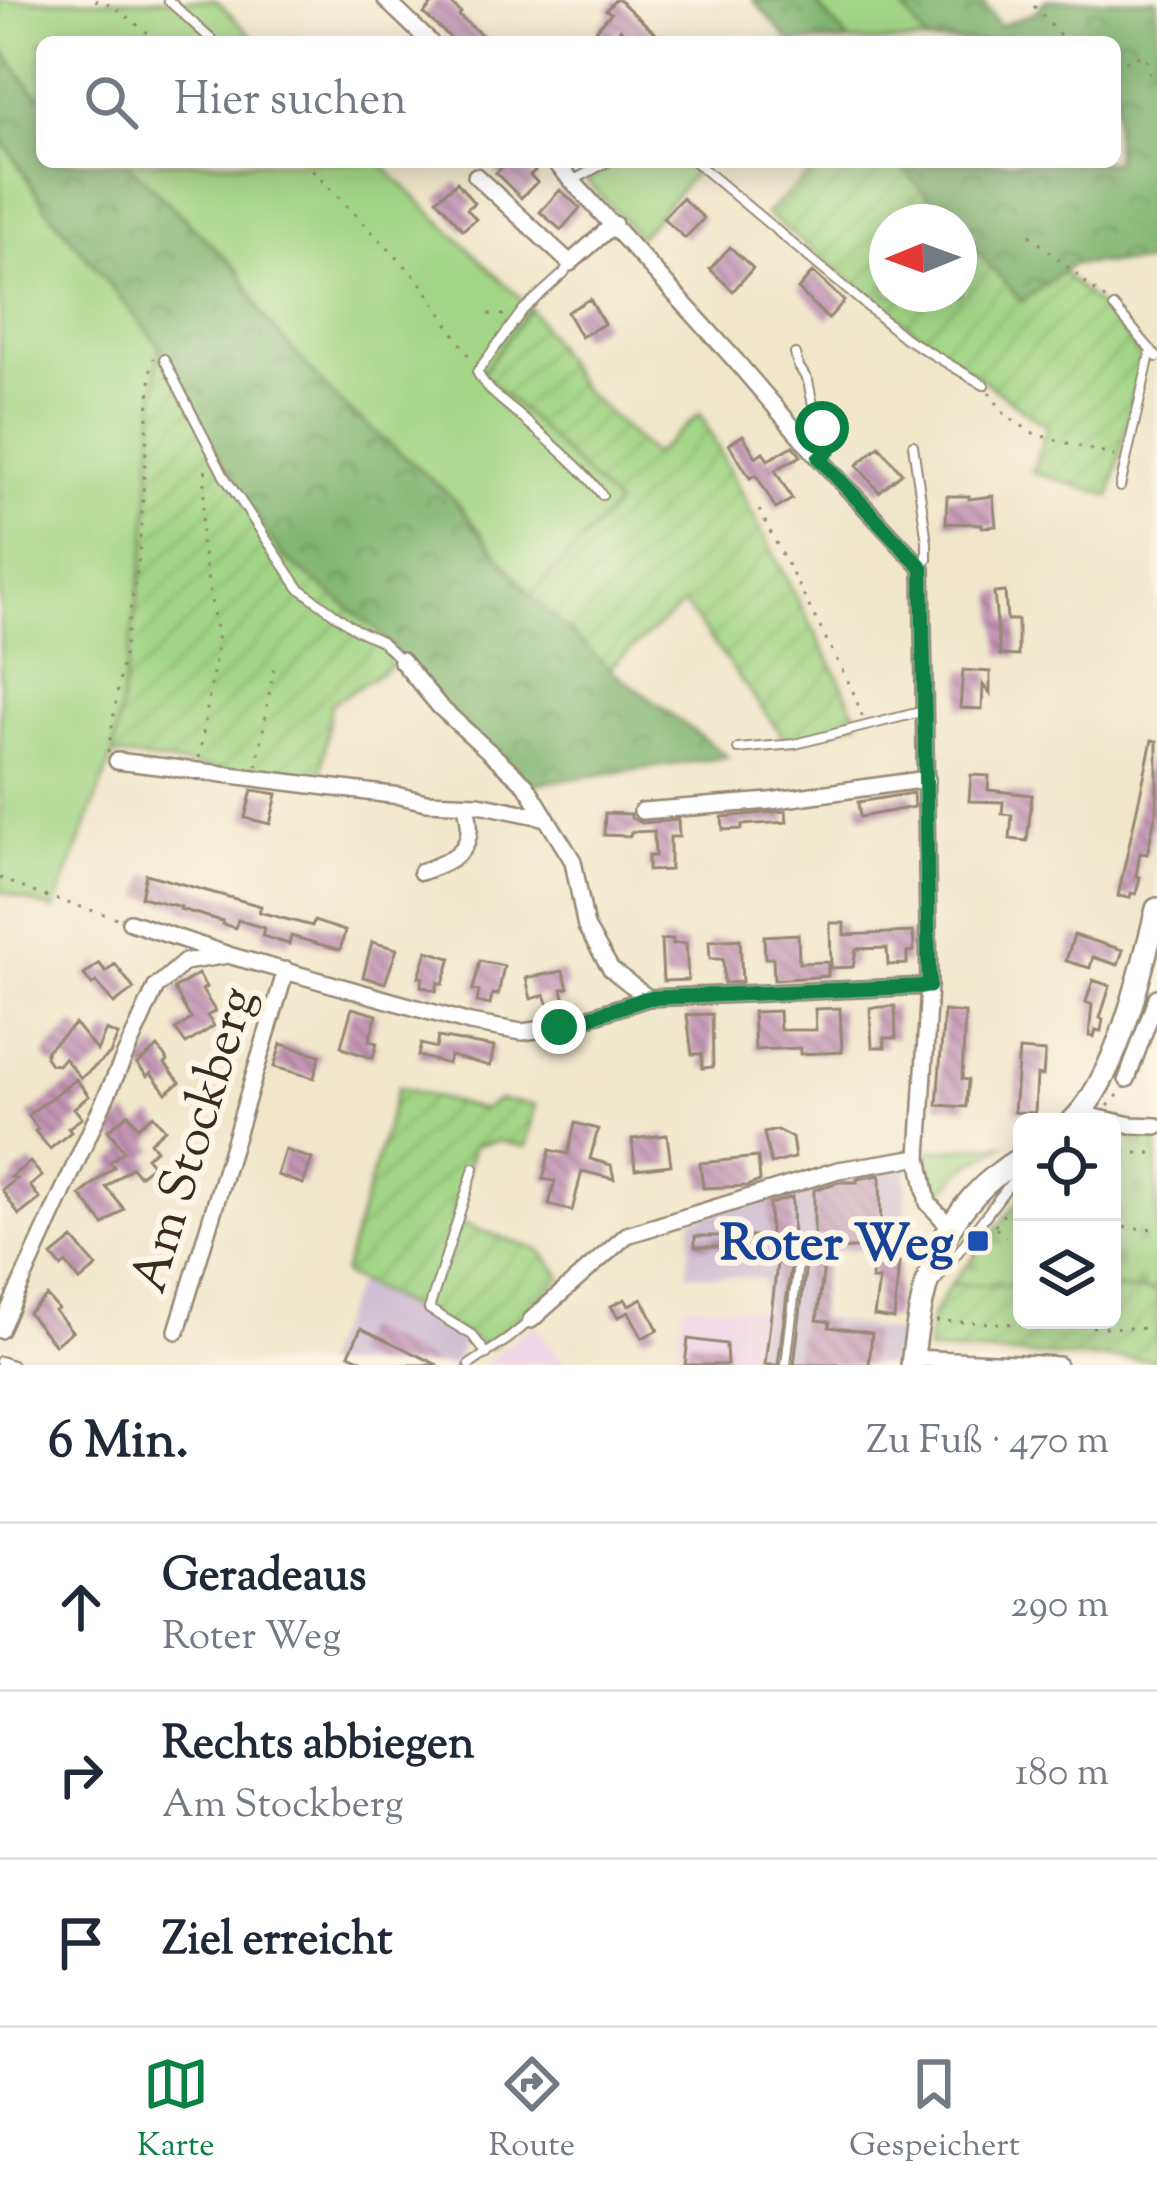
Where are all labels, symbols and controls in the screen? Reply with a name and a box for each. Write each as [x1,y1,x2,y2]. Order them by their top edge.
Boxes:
search box [36,36,1121,168]
icon: search [78,69,144,135]
text: Hier suchen [174,70,407,135]
north arrow [869,204,977,312]
route start [795,401,849,455]
street label: Am Stockberg [115,979,277,1302]
route end [532,1000,586,1054]
map controls [1013,1113,1121,1329]
button: locate [1013,1113,1121,1221]
place label: Roter Weg [720,1210,954,1283]
button: layers [1013,1221,1121,1329]
marker: Roter Weg [965,1228,991,1254]
text: 6 Min. [48,1407,189,1480]
text: Zu Fuß · 470 m [866,1415,1109,1471]
text: Geradeaus [162,1546,366,1611]
icon: ahead [48,1574,114,1640]
text: 290 m [1011,1579,1109,1635]
text: Roter Weg [162,1611,341,1667]
text: Rechts abbiegen [162,1714,475,1779]
icon: right [48,1742,114,1808]
text: 180 m [1015,1747,1109,1803]
text: Am Stockberg [162,1779,404,1835]
icon: arrive [48,1910,114,1976]
text: Ziel erreicht [162,1910,393,1975]
tab: Karte [137,2051,215,2171]
tab: Route [489,2051,575,2171]
tab: Gespeichert [849,2051,1020,2171]

